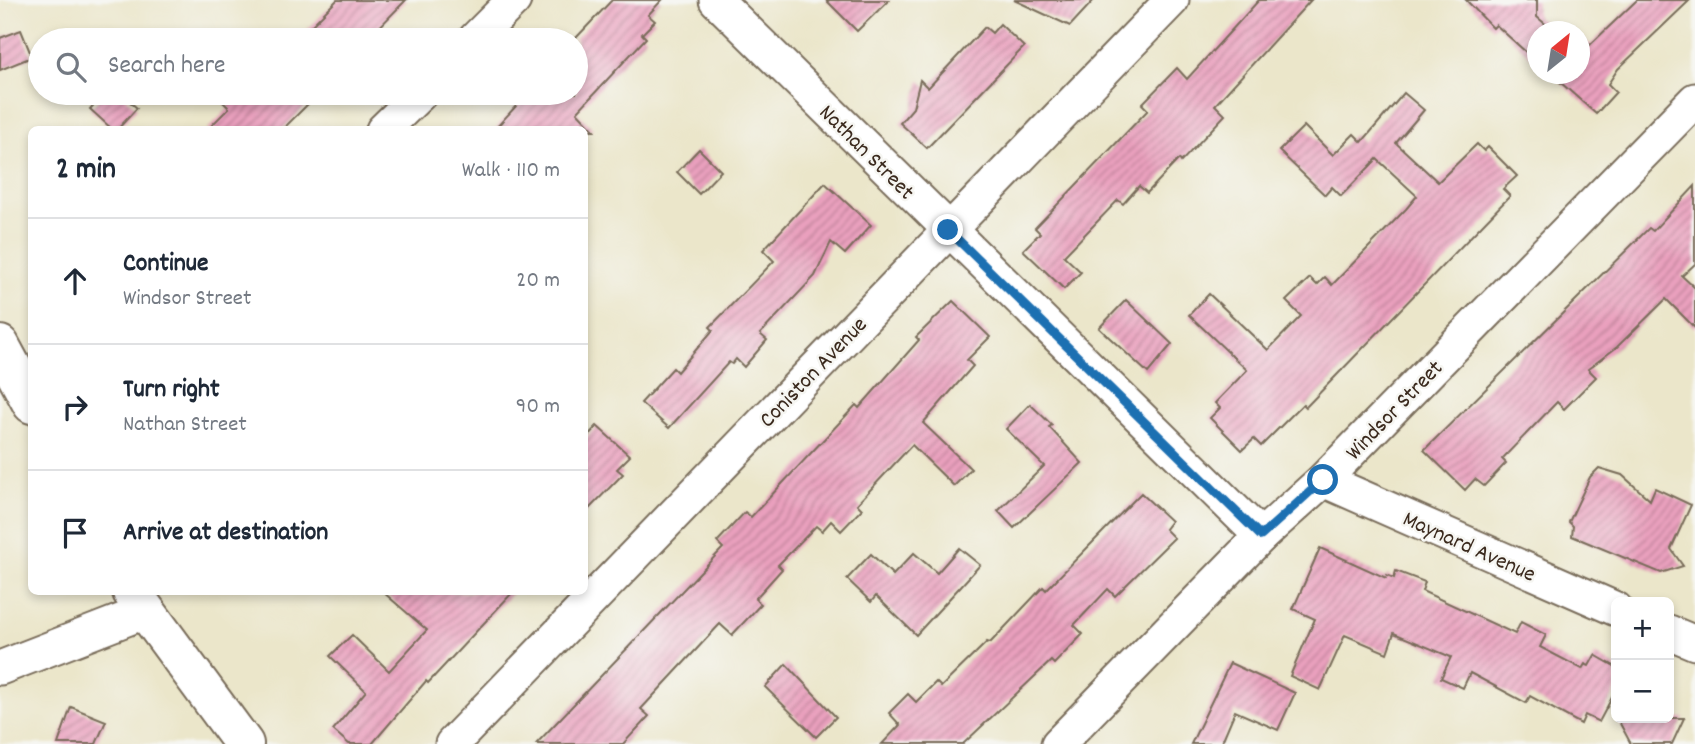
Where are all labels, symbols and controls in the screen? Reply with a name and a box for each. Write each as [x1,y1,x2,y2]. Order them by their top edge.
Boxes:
north arrow [1527,21,1590,84]
search box [28,28,588,105]
icon: search [52,48,90,86]
text: Search here [108,48,226,85]
street label: Nathan Street [810,98,921,209]
text: 2 min [56,150,116,193]
text: Walk · 110 m [462,155,560,188]
route end [932,214,963,245]
text: Continue [123,246,208,283]
icon: ahead [56,262,94,300]
text: 20 m [516,265,560,298]
text: Windsor Street [123,283,251,316]
street label: Coniston Avenue [753,310,876,437]
street label: Windsor Street [1339,354,1452,469]
text: Turn right [123,372,220,409]
icon: right [56,388,94,426]
text: 90 m [516,391,560,424]
text: Nathan Street [123,409,247,442]
route start [1307,464,1338,495]
street label: Maynard Avenue [1397,504,1540,592]
icon: arrive [56,514,94,552]
text: Arrive at destination [123,515,328,552]
map controls [1611,597,1674,723]
button: + [1611,597,1674,660]
button: − [1611,660,1674,723]

